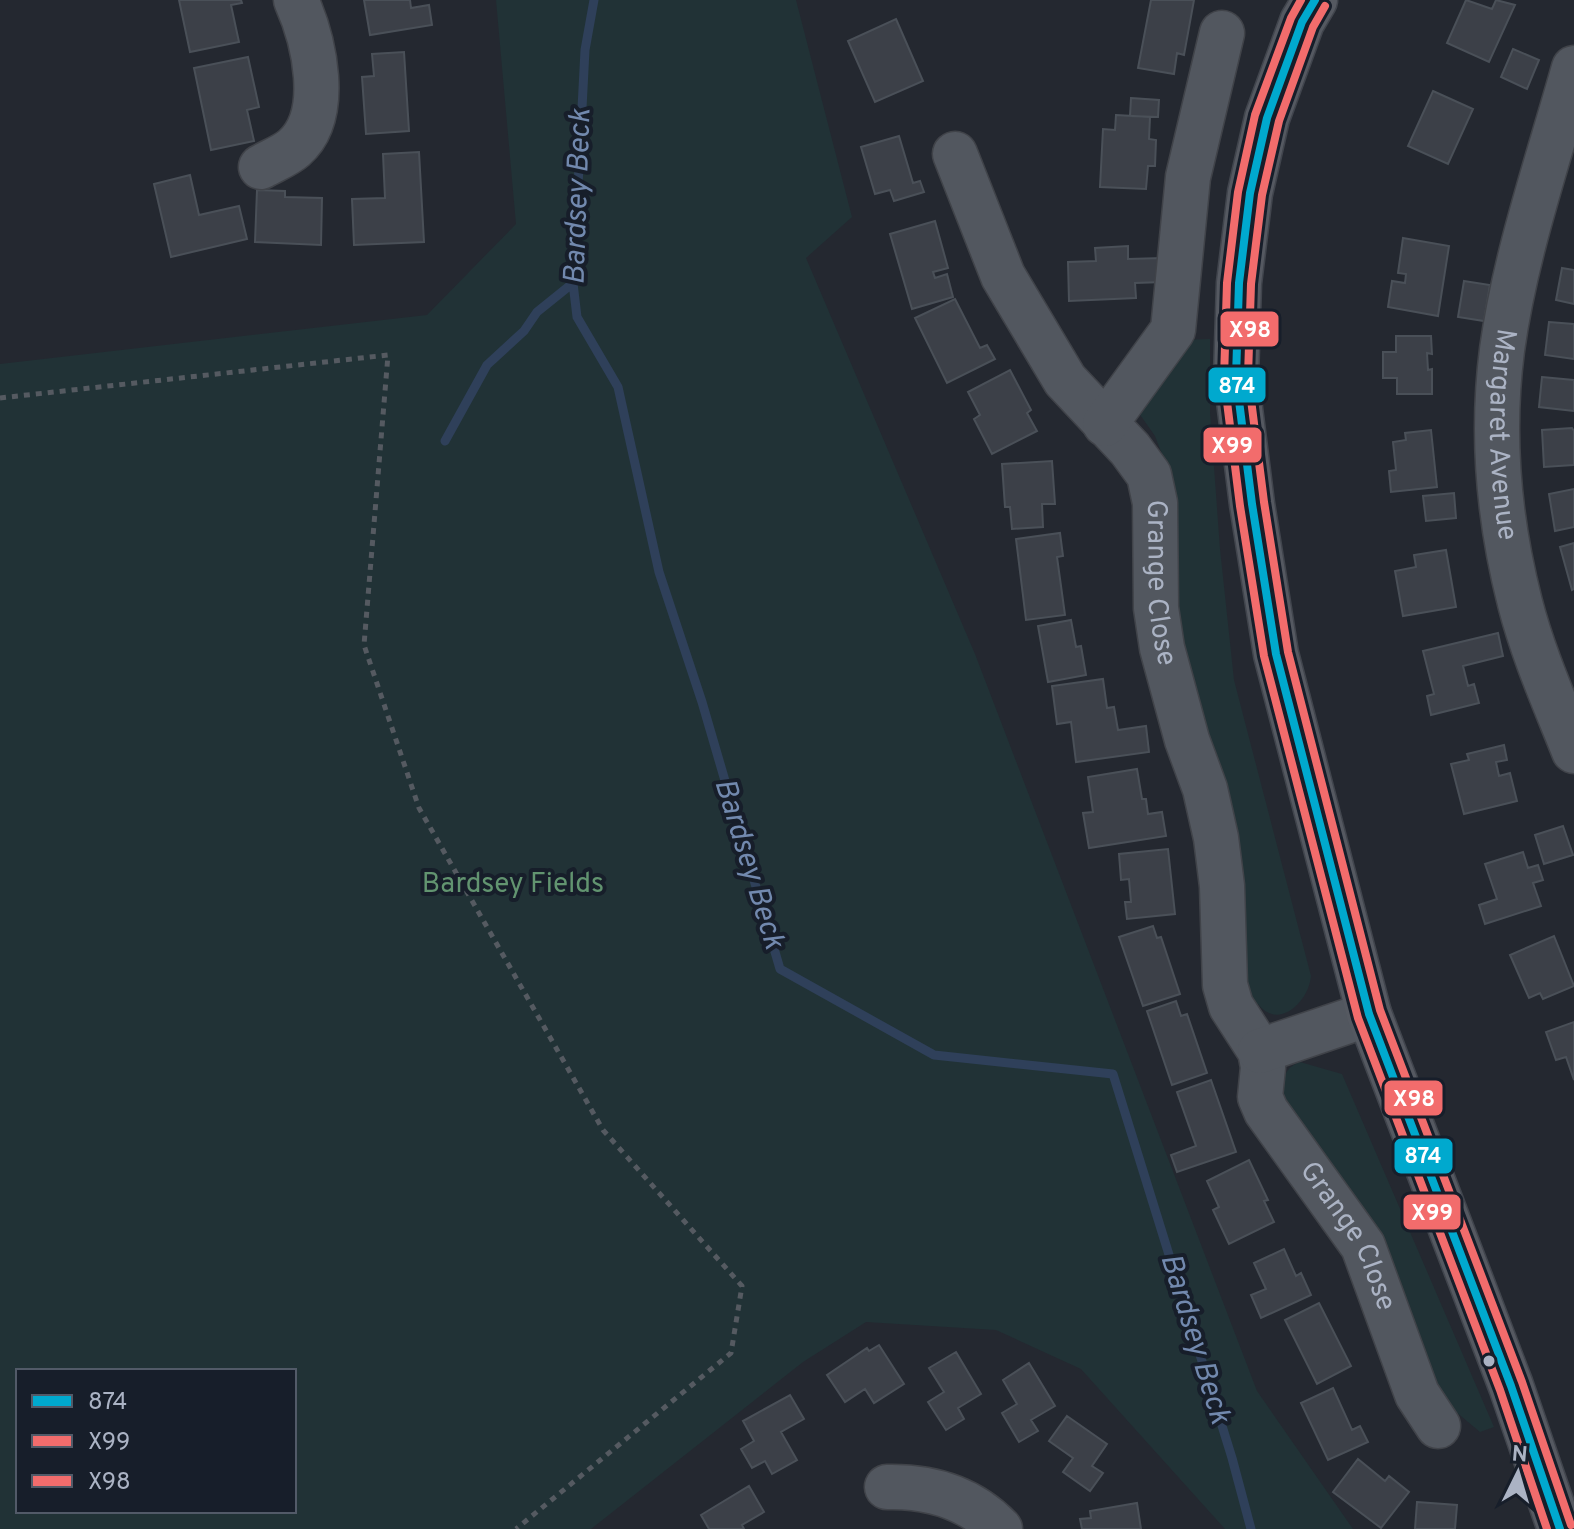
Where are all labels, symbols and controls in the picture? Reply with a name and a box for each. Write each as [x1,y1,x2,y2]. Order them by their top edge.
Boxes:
water label: Bardsey Beck [557,107,601,286]
line badge: X98 [1219,310,1280,348]
text: X98 [1229,318,1271,345]
street label: Margaret Avenue [1479,326,1524,543]
line badge: 874 [1207,366,1267,404]
text: 874 [1218,374,1256,401]
line badge: X99 [1202,426,1263,464]
text: X99 [1211,434,1253,461]
street label: Grange Close [1137,500,1184,670]
water label: Bardsey Beck [705,774,792,954]
park label: Bardsey Fields [422,867,604,903]
line badge: X98 [1383,1079,1444,1117]
text: X98 [1393,1087,1435,1114]
line badge: 874 [1393,1137,1454,1175]
text: 874 [1404,1144,1442,1171]
street label: Grange Close [1291,1155,1403,1316]
line badge: X99 [1402,1193,1462,1231]
text: X99 [1411,1201,1453,1228]
water label: Bardsey Beck [1151,1249,1238,1429]
unlabelled marker [1481,1353,1497,1369]
legend [16,1369,296,1513]
text: 874 [88,1388,127,1418]
text: X99 [88,1428,130,1458]
north arrow [1478,1433,1558,1513]
text: N [1510,1441,1529,1470]
text: X98 [88,1468,131,1498]

